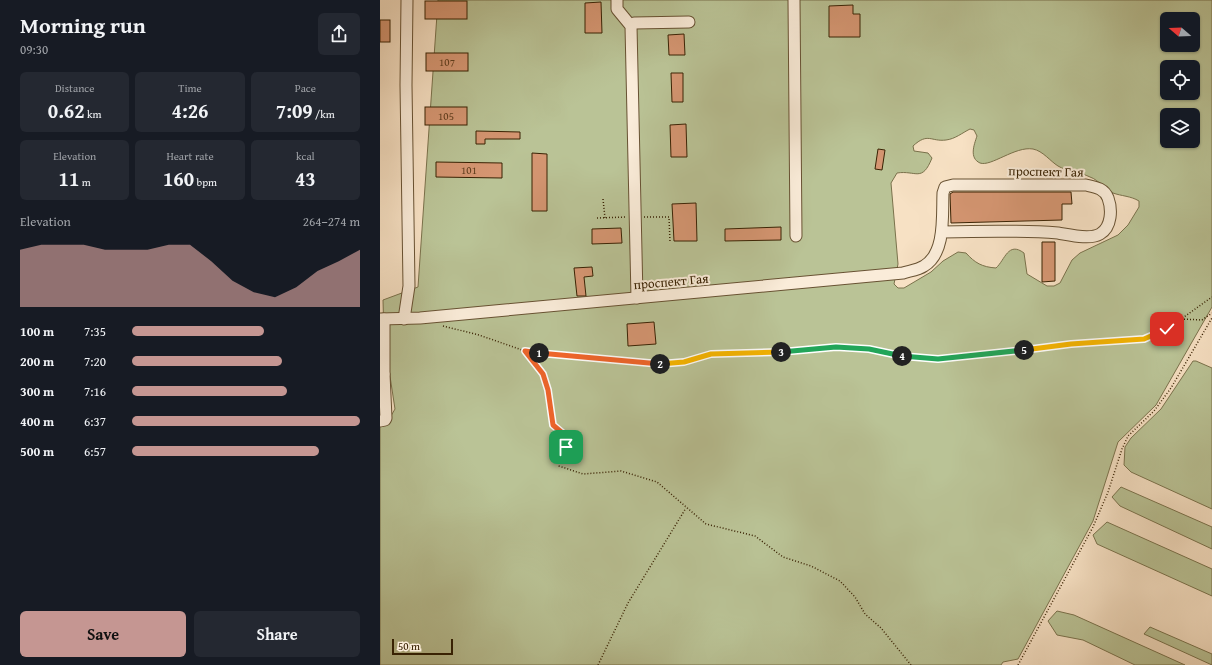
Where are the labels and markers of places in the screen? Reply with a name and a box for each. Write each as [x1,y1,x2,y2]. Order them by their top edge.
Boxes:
pin [1150,312,1184,346]
pin: 5 [1014,340,1034,360]
pin: 3 [771,342,791,362]
pin: 1 [529,343,549,363]
pin: 4 [892,346,912,366]
pin: 2 [650,354,670,374]
pin [549,430,583,464]

